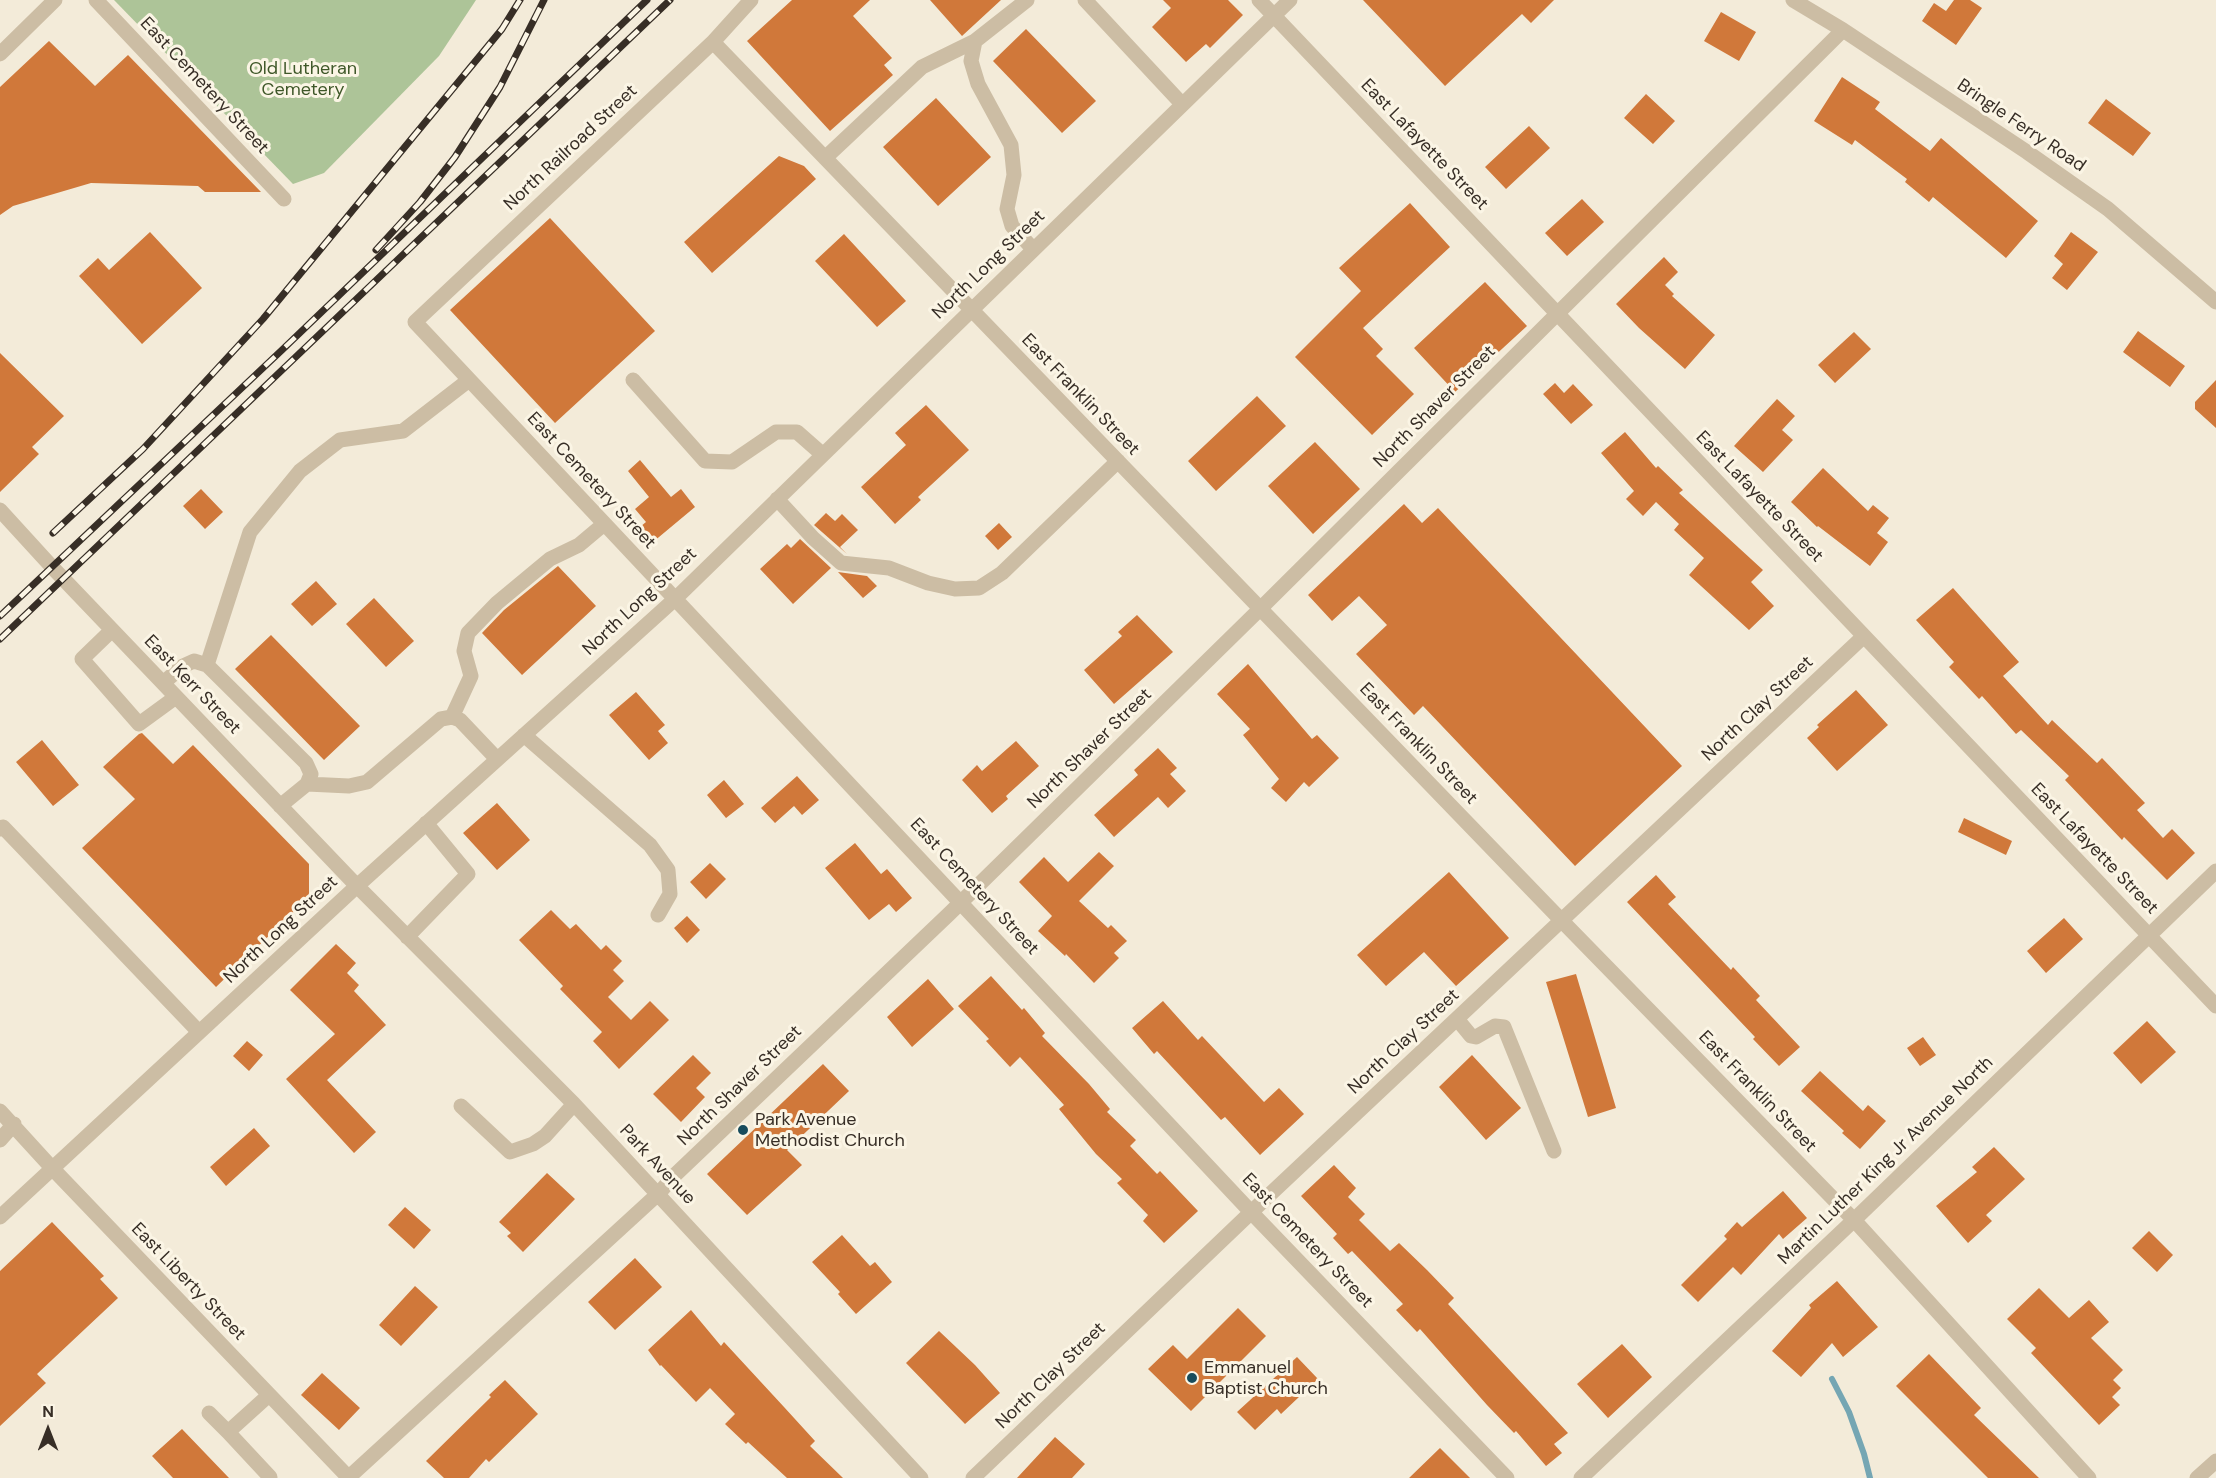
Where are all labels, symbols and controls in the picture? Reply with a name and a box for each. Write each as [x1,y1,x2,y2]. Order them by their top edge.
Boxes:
street label: East Cemetery Street [135,13,273,159]
park label: Old Lutheran Cemetery [249,58,357,100]
street label: East Lafayette Street [1356,75,1492,215]
street label: Bringle Ferry Road [1952,75,2090,177]
street label: North Railroad Street [500,81,642,215]
street label: North Long Street [928,206,1050,324]
street label: East Franklin Street [1017,330,1143,460]
street label: North Shaver Street [1369,341,1501,473]
street label: East Cemetery Street [522,408,660,554]
street label: East Lafayette Street [1691,427,1827,567]
street label: North Long Street [579,544,701,660]
street label: East Kerr Street [139,631,245,739]
street label: North Clay Street [1698,652,1818,766]
street label: East Franklin Street [1355,679,1481,809]
street label: North Shaver Street [1024,684,1156,814]
street label: East Lafayette Street [2026,779,2162,919]
street label: East Cemetery Street [905,814,1043,960]
street label: North Long Street [220,872,342,988]
street label: North Clay Street [1344,985,1464,1099]
street label: North Shaver Street [674,1021,806,1151]
street label: East Franklin Street [1694,1027,1820,1157]
street label: Martin Luther King Jr Avenue North [1774,1052,1998,1270]
place label: Park Avenue Methodist Church [755,1109,905,1152]
street label: Park Avenue [614,1121,700,1209]
marker: Park Avenue Methodist Church [736,1123,750,1137]
street label: East Cemetery Street [1237,1169,1377,1313]
street label: East Liberty Street [126,1219,250,1345]
street label: North Clay Street [992,1318,1110,1434]
place label: Emmanuel Baptist Church [1204,1357,1328,1400]
marker: Emmanuel Baptist Church [1185,1371,1199,1385]
north arrow [18,1400,78,1460]
text: N [42,1401,54,1422]

